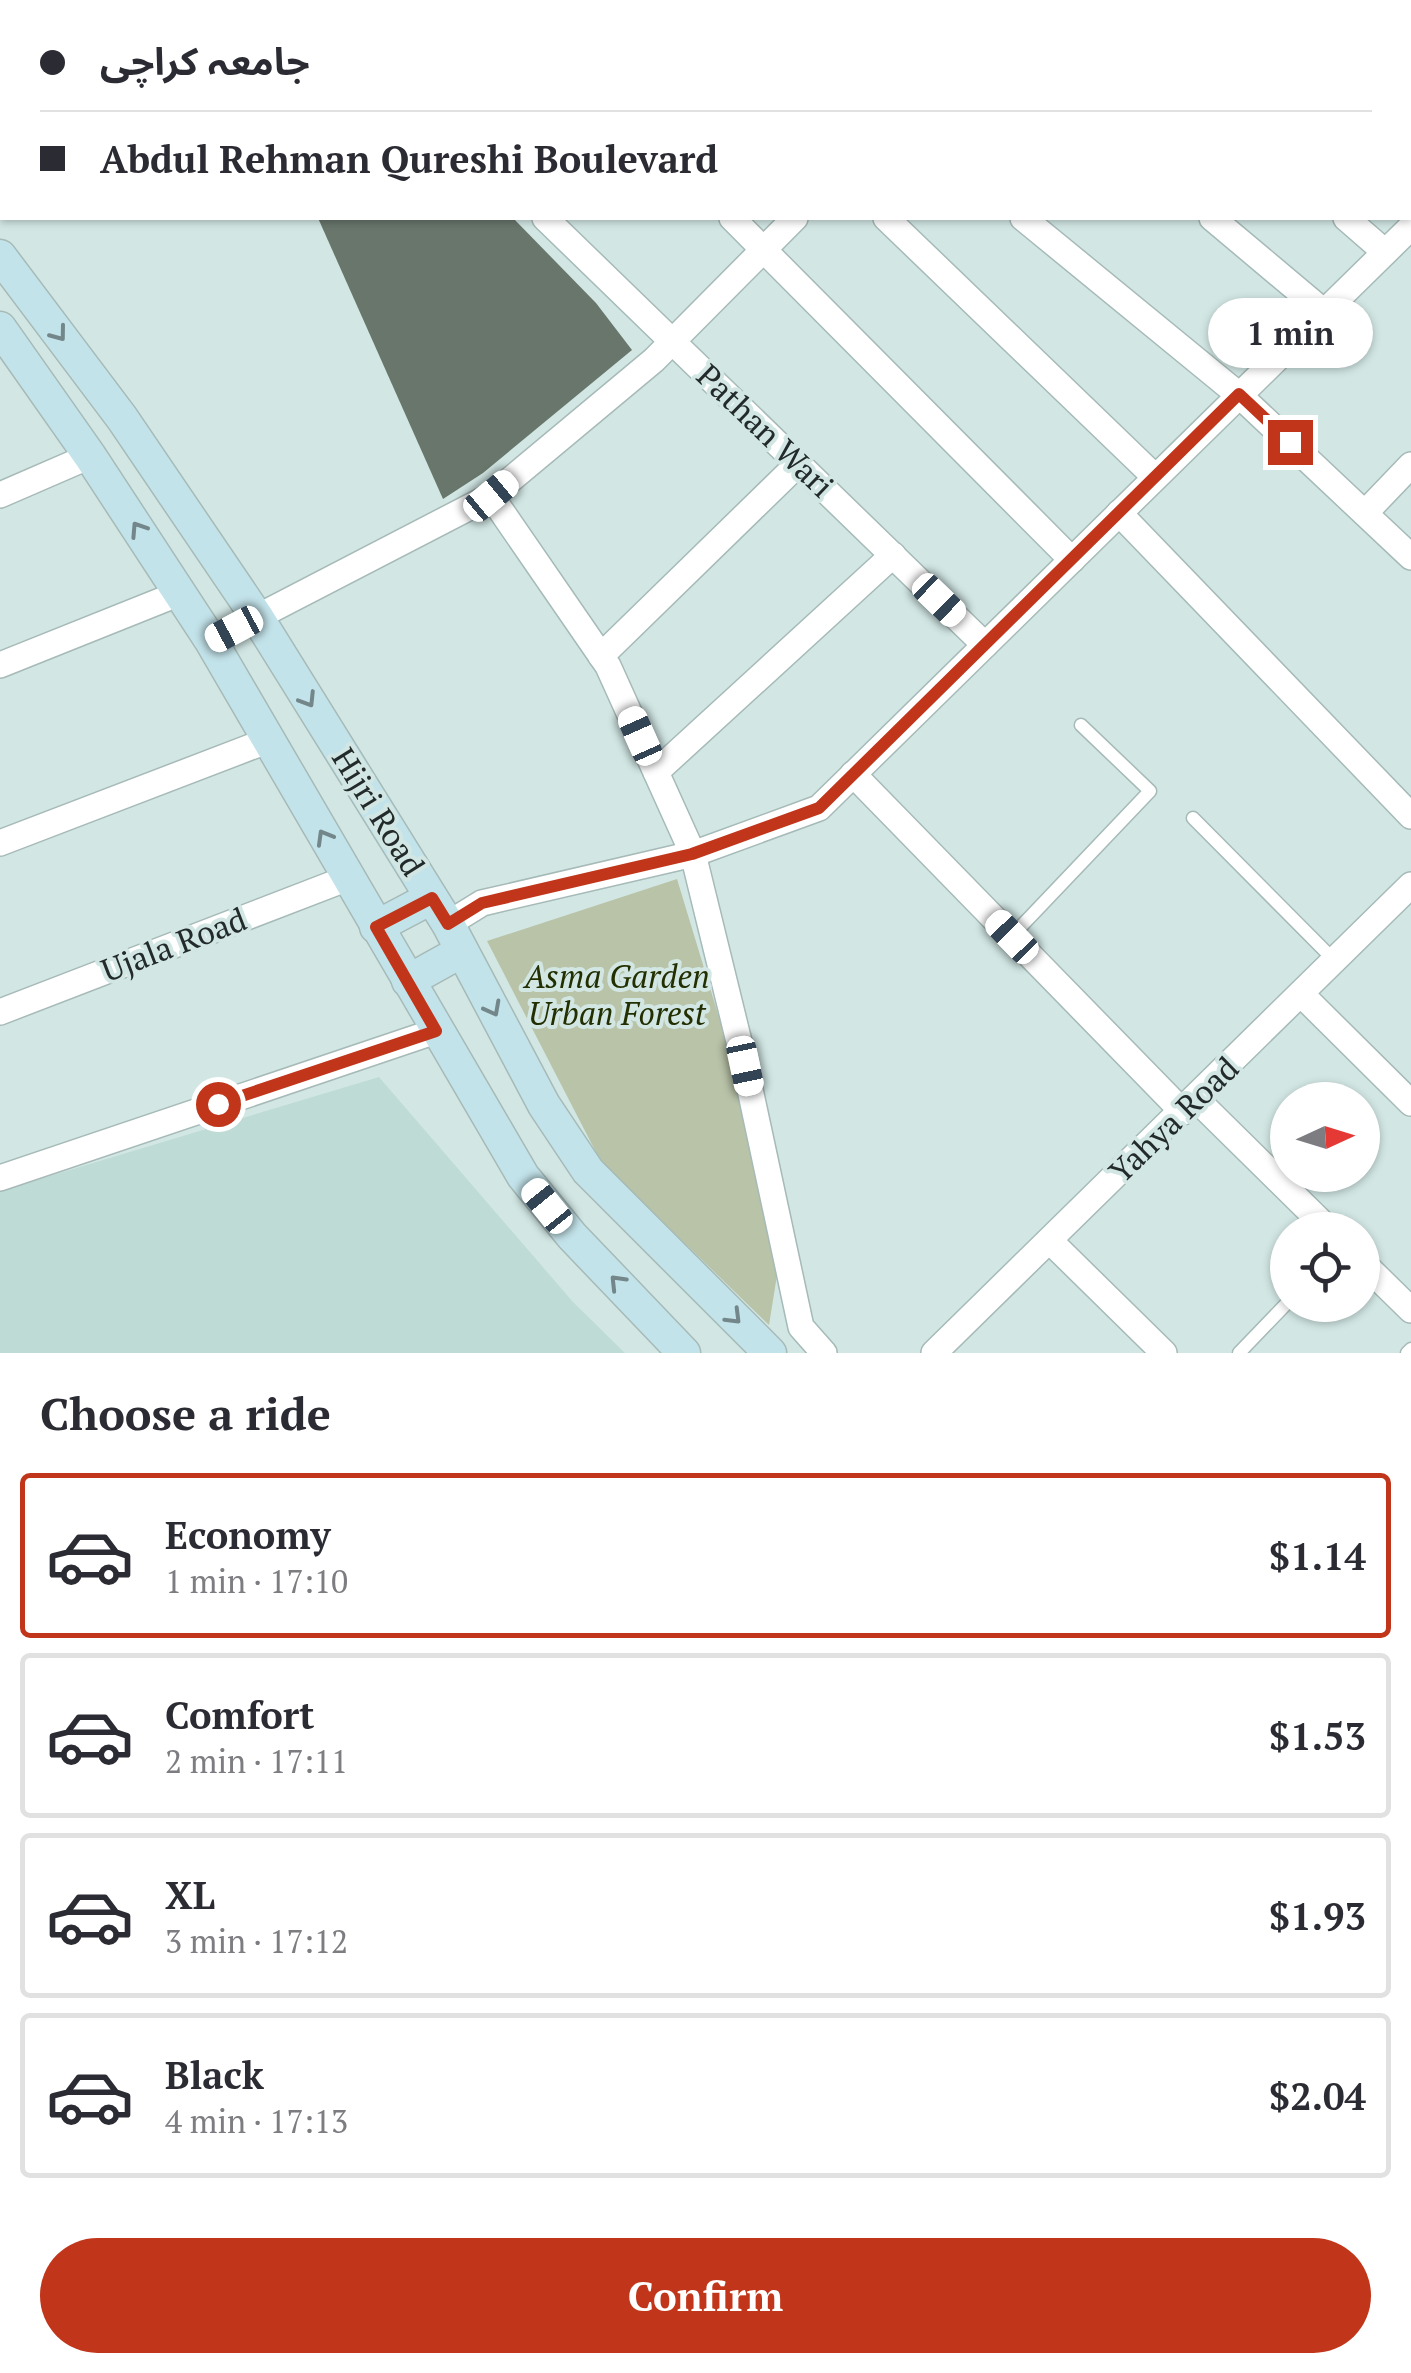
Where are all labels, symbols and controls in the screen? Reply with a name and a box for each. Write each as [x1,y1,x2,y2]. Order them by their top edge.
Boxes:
text: جامعہ کراچی [100,36,310,86]
text: Abdul Rehman Qureshi Boulevard [100,134,718,184]
callout: 1 min [1208,297,1372,367]
text: 1 min [1247,312,1334,354]
one-way arrow [47,323,64,341]
street label: Pathan Wari [688,354,843,506]
route end [1268,420,1313,465]
car [458,465,524,527]
one-way arrow [131,522,150,540]
car [907,568,971,632]
car [200,602,268,656]
one-way arrow [296,689,315,707]
car [614,702,666,770]
street label: Hijri Road [323,740,435,884]
one-way arrow [317,830,337,848]
street label: Ujala Road [95,897,252,991]
car [980,905,1044,969]
park label: Asma Garden Urban Forest [522,955,710,1034]
one-way arrow [481,999,500,1017]
car [724,1034,766,1098]
street label: Yahya Road [1100,1047,1247,1192]
route start [196,1082,241,1127]
north arrow [1270,1082,1380,1192]
map controls [1270,1082,1380,1322]
car [516,1173,578,1239]
button: locate [1270,1212,1380,1322]
one-way arrow [611,1276,629,1294]
one-way arrow [723,1306,741,1324]
text: Choose a ride [40,1383,331,1443]
text: Economy [165,1510,331,1560]
icon: car [45,1511,135,1601]
text: $1.14 [1269,1531,1366,1581]
text: 1 min · 17:10 [165,1560,348,1602]
text: Comfort [165,1690,314,1740]
icon: car [45,1691,135,1781]
text: $1.53 [1269,1711,1366,1761]
text: 2 min · 17:11 [165,1740,348,1782]
text: XL [165,1870,215,1920]
icon: car [45,1871,135,1961]
text: $1.93 [1269,1891,1366,1941]
text: 3 min · 17:12 [165,1920,348,1962]
text: Black [165,2050,264,2100]
icon: car [45,2051,135,2141]
text: $2.04 [1269,2071,1366,2121]
text: 4 min · 17:13 [165,2100,348,2142]
button: Confirm [40,2238,1371,2353]

